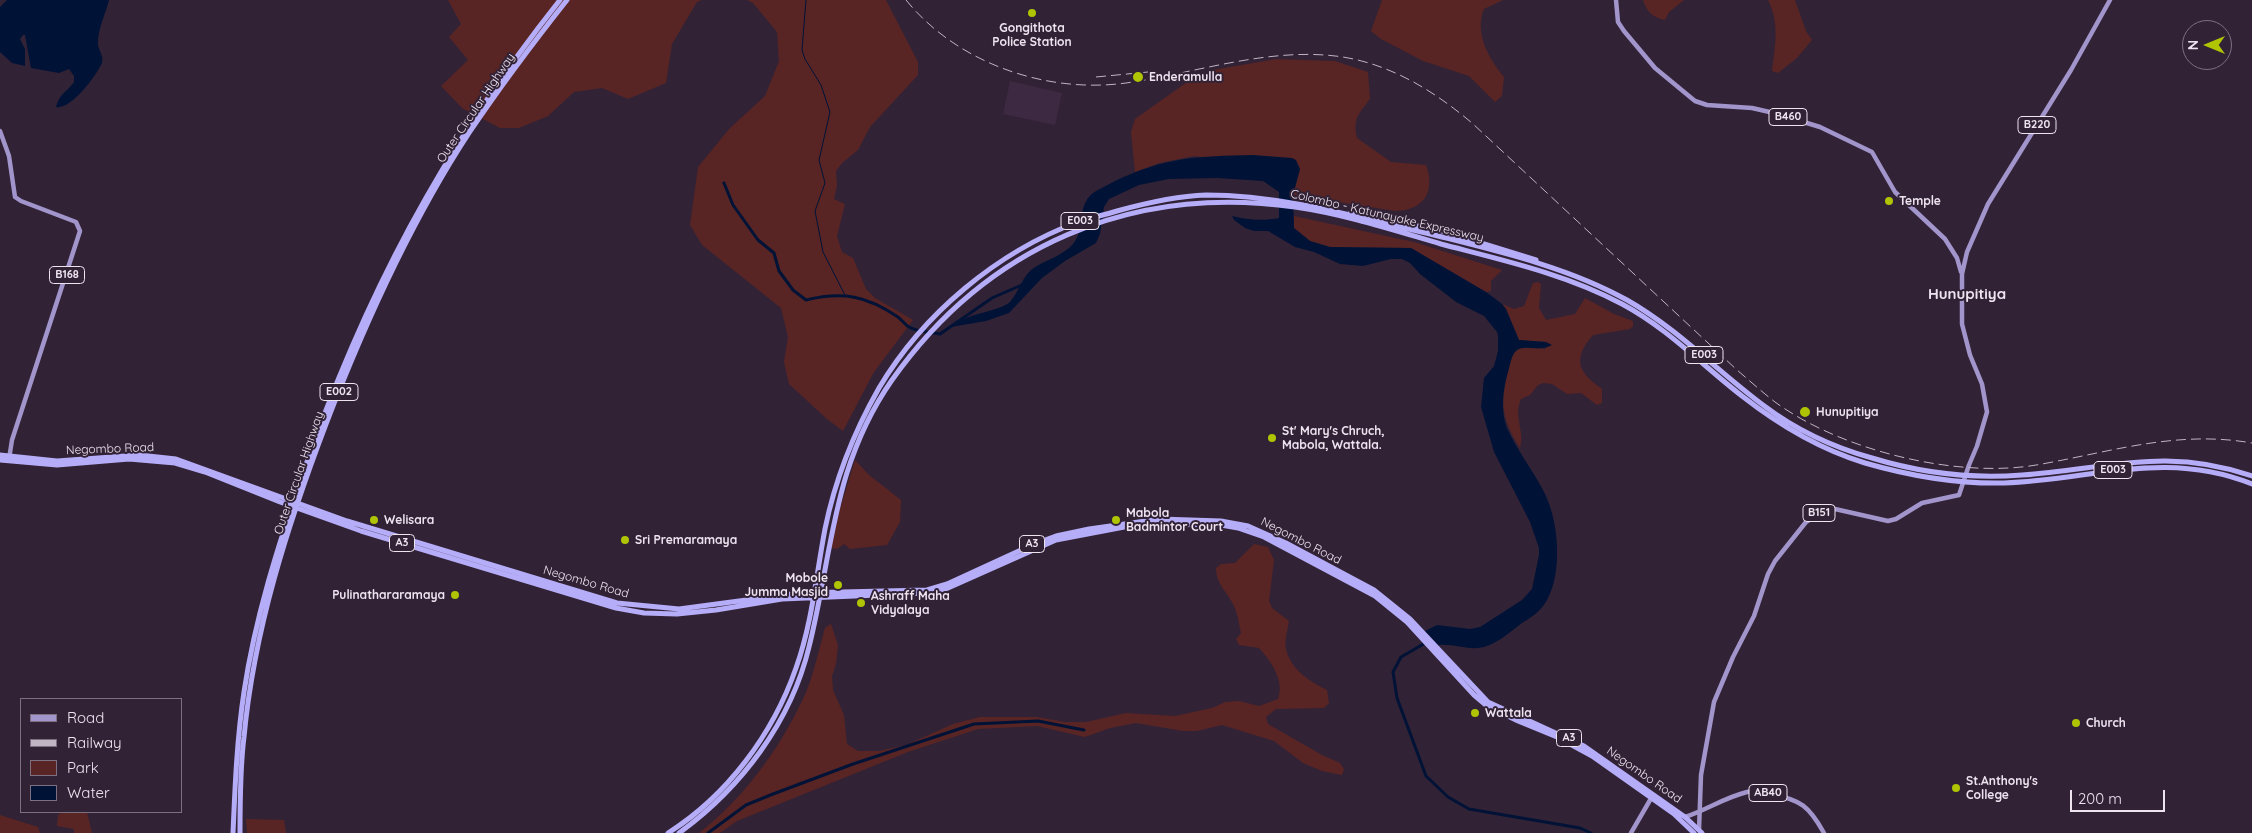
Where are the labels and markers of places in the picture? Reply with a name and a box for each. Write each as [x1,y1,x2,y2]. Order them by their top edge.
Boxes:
marker: Gongithota Police Station [1026,7,1038,19]
place label: Gongithota Police Station [992,21,1072,49]
marker: Enderamulla [1131,70,1145,84]
place label: Enderamulla [1149,70,1222,84]
place label: Temple [1899,194,1941,208]
marker: Temple [1883,195,1895,207]
marker: Hunupitiya [1798,405,1812,419]
place label: Hunupitiya [1816,405,1879,419]
place label: St' Mary's Chruch, Mabola, Wattala. [1282,424,1385,452]
marker: St' Mary's Chruch, Mabola, Wattala. [1266,432,1278,444]
place label: Mabola Badmintor Court [1126,506,1223,534]
place label: Welisara [384,513,434,527]
marker: Welisara [368,514,380,526]
marker: Mabola Badmintor Court [1110,514,1122,526]
place label: Sri Premaramaya [635,533,737,547]
marker: Sri Premaramaya [619,534,631,546]
place label: Mobole Jumma Masjid [744,571,828,599]
marker: Mobole Jumma Masjid [832,579,844,591]
place label: Pulinathararamaya [332,588,445,602]
marker: Pulinathararamaya [449,589,461,601]
place label: Ashraff Maha Vidyalaya [871,589,950,617]
marker: Ashraff Maha Vidyalaya [855,597,867,609]
place label: Wattala [1485,706,1532,720]
marker: Wattala [1469,707,1481,719]
place label: Church [2086,716,2126,730]
marker: Church [2070,717,2082,729]
place label: St.Anthony's College [1966,774,2038,802]
marker: St.Anthony's College [1950,782,1962,794]

